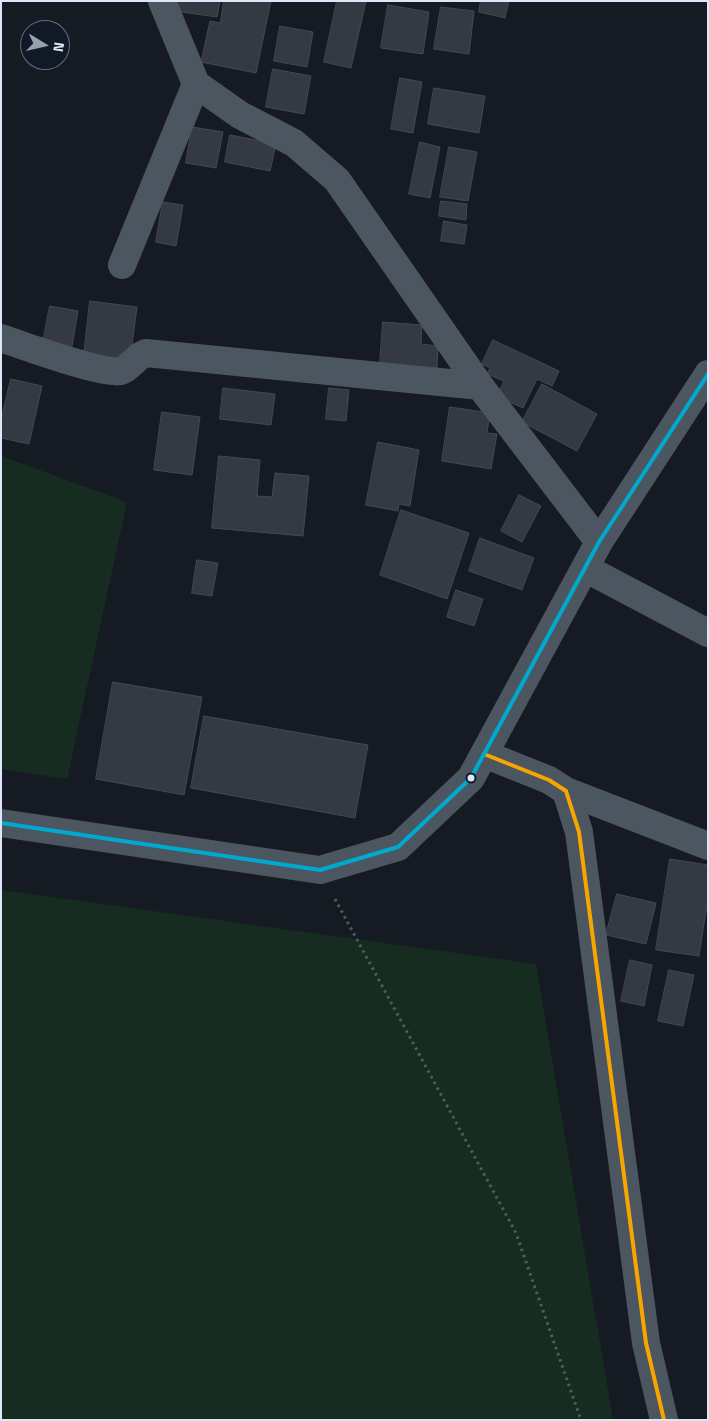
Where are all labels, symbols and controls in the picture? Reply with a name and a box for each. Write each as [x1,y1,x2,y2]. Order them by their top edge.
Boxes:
north arrow [20,20,70,70]
text: N [48,41,70,54]
unlabelled marker [466,773,476,783]

